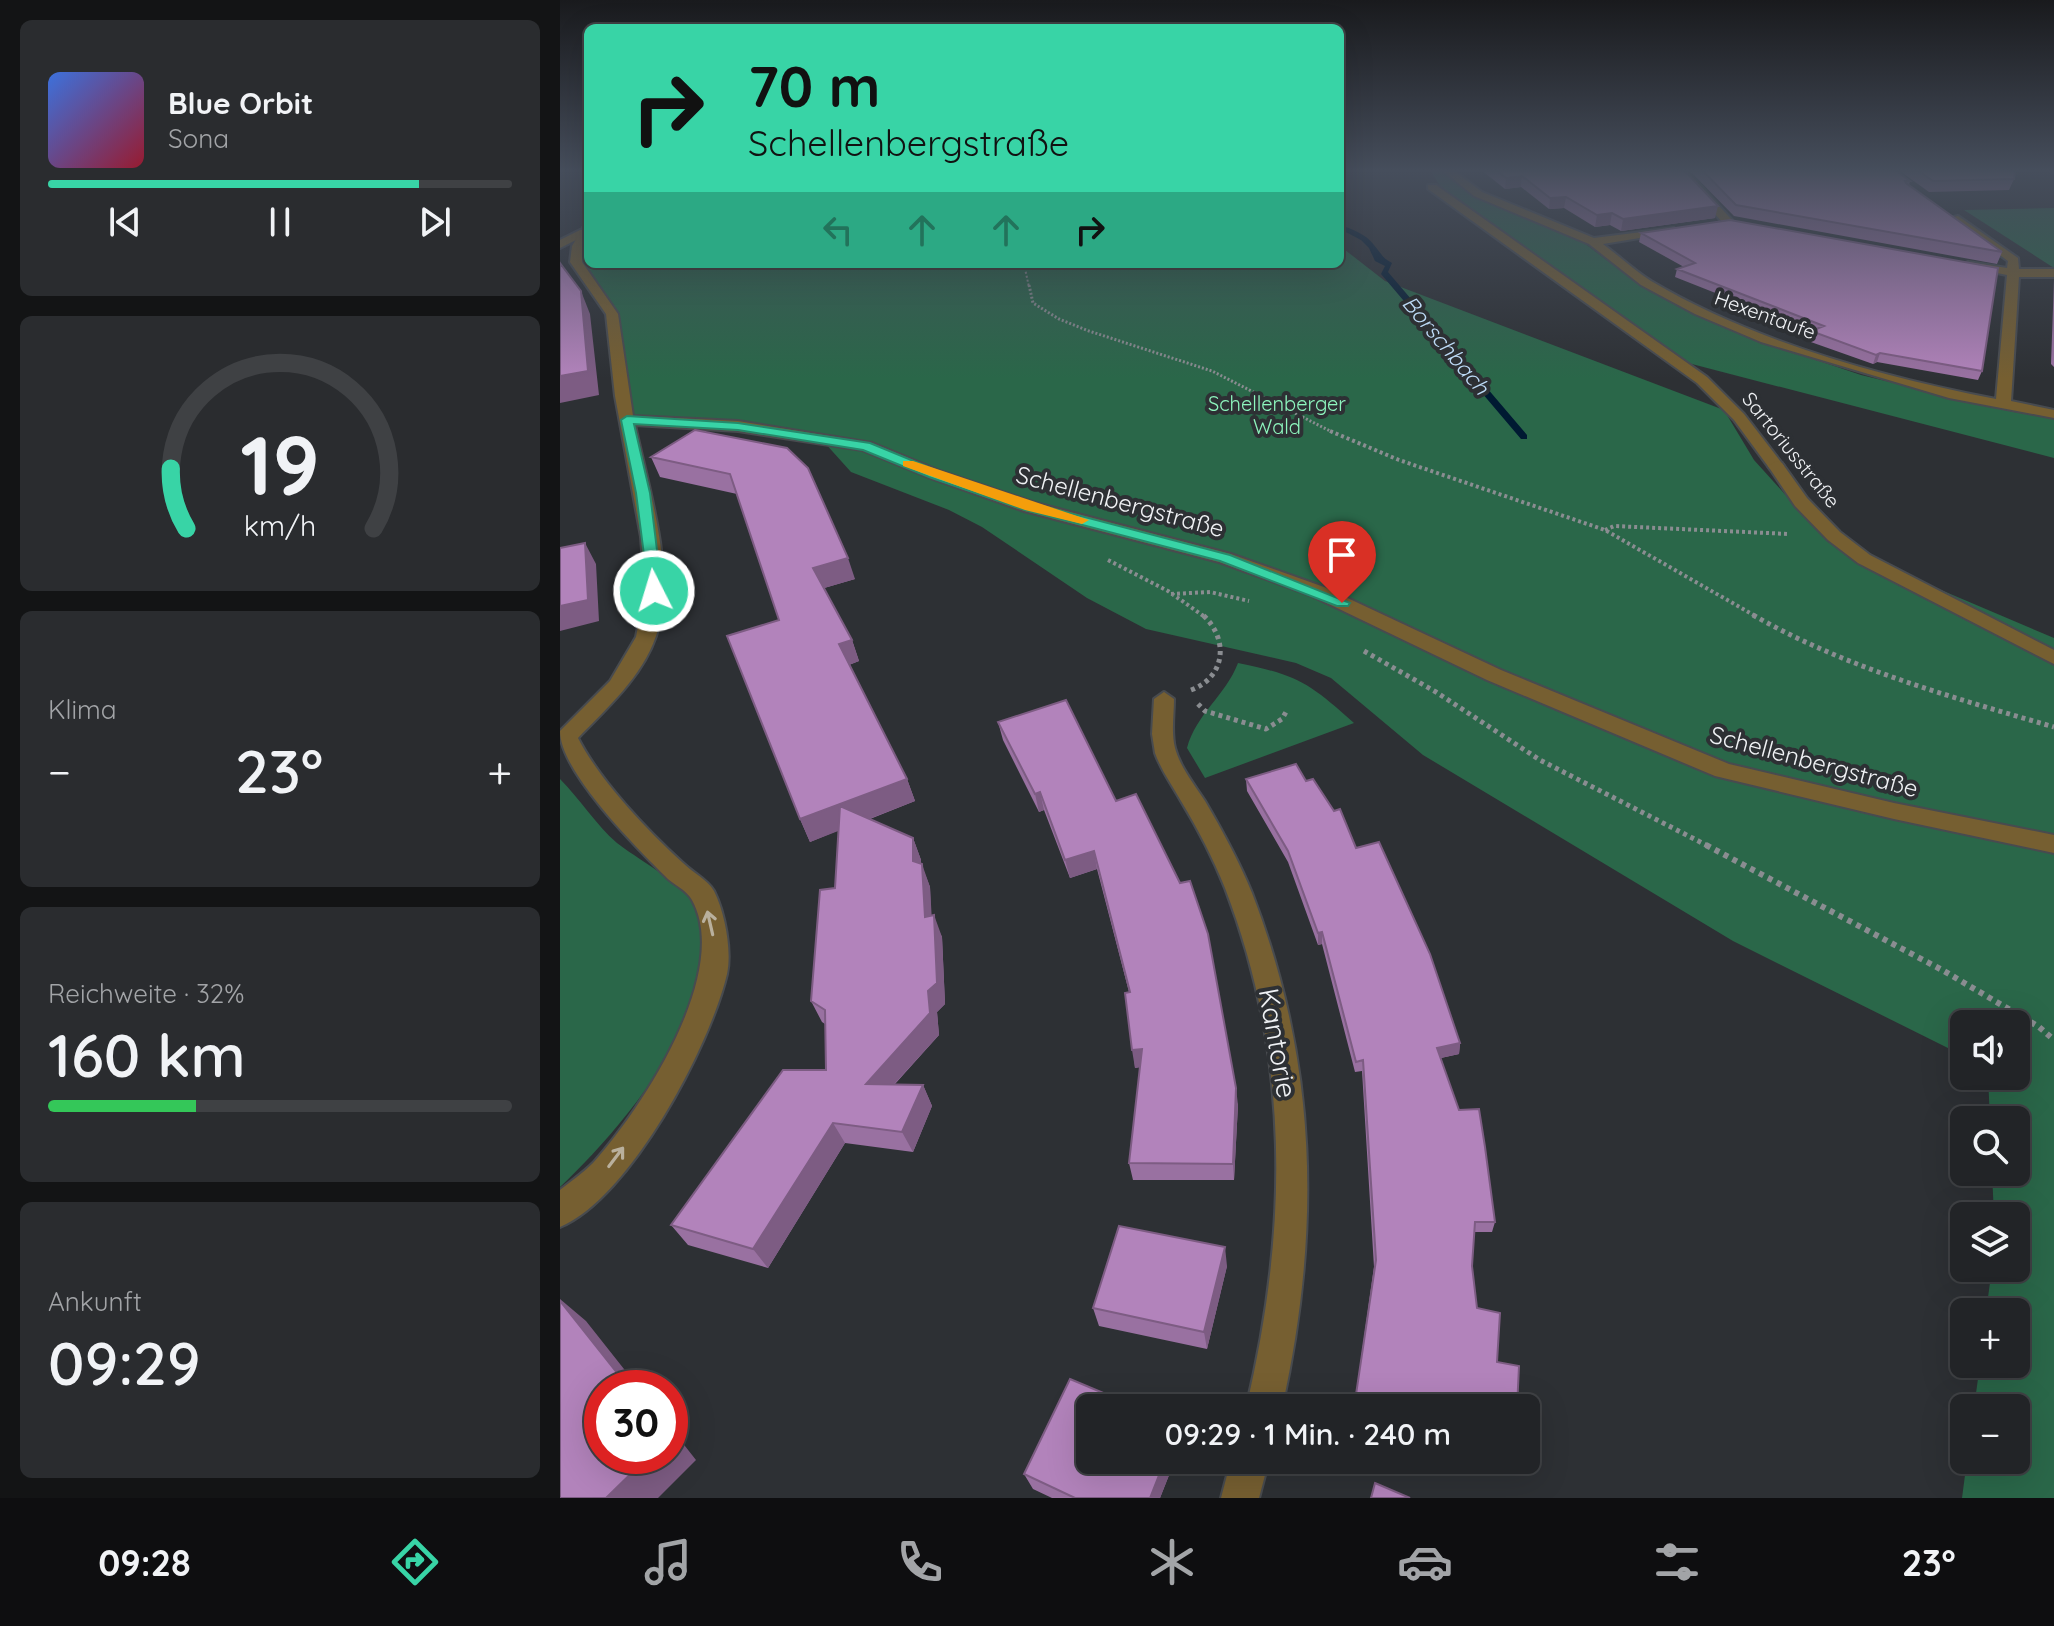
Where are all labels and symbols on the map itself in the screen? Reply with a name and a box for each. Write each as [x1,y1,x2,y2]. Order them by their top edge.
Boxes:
street label: Hexentaufe [1711,285,1819,344]
water label: Borschbach [1396,290,1496,401]
street label: Sartoriusstraße [1737,387,1846,513]
park label: Schellenberger Wald [1208,391,1346,439]
street label: Schellenbergstraße [1013,459,1228,543]
pin [1308,521,1376,603]
position arrow [612,549,696,633]
street label: Schellenbergstraße [1707,719,1922,803]
one-way arrow [702,911,717,937]
street label: Kantorie [1252,985,1305,1101]
one-way arrow [608,1147,625,1168]
speed limit sign: 30 [584,1370,688,1474]

